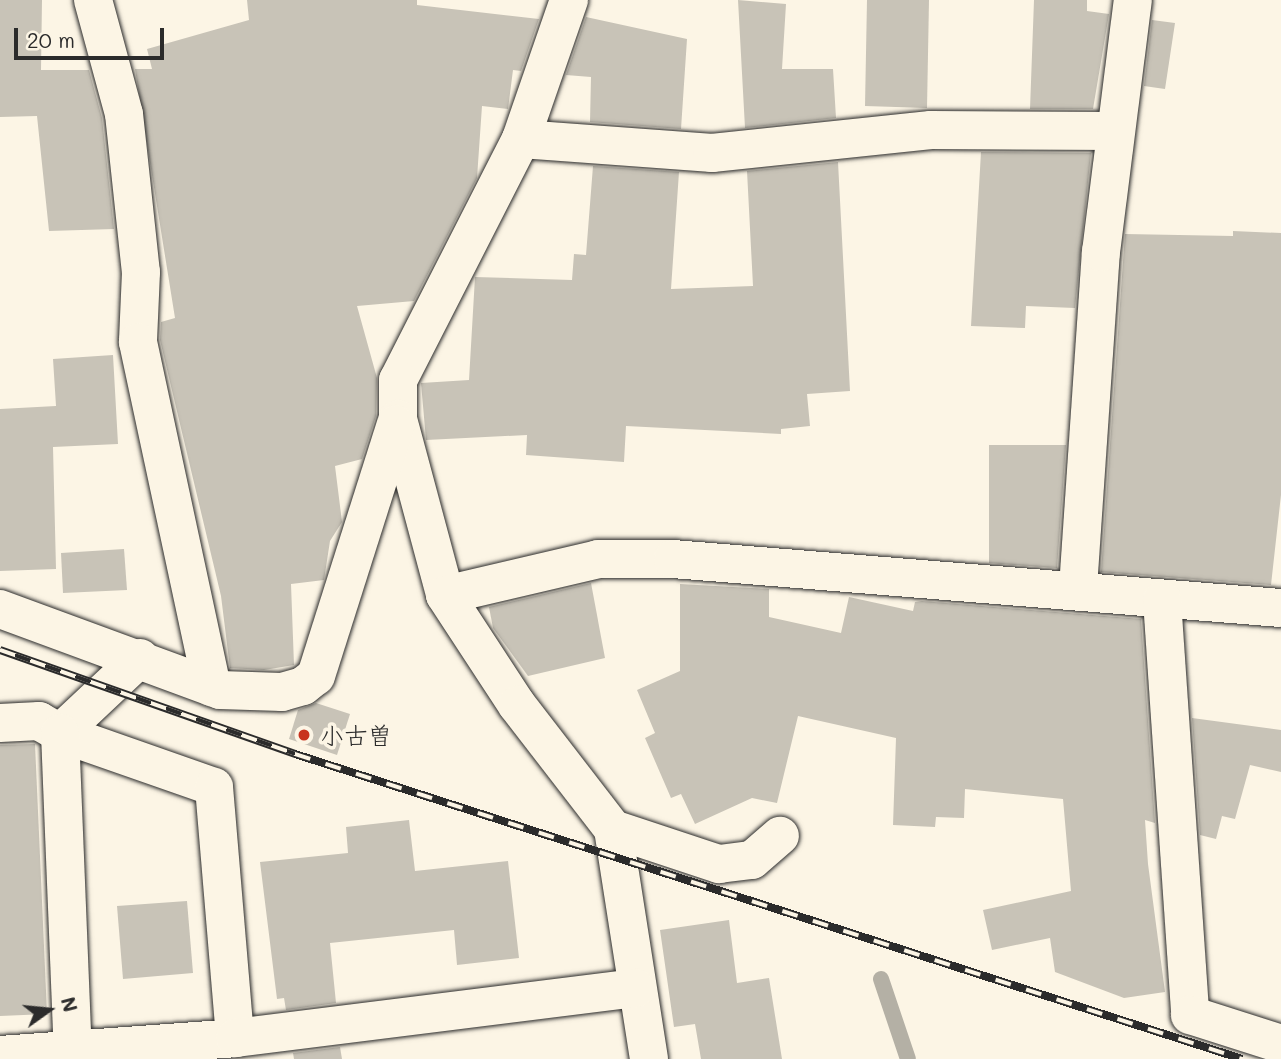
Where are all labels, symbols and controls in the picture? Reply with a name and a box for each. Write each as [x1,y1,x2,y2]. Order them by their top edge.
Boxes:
scale bar [18,14,168,58]
text: 20 m [27,26,75,53]
place label: 小古曽 [320,721,392,749]
marker: 小古曽 [294,725,314,745]
north arrow [14,975,84,1045]
text: N [56,994,84,1015]

